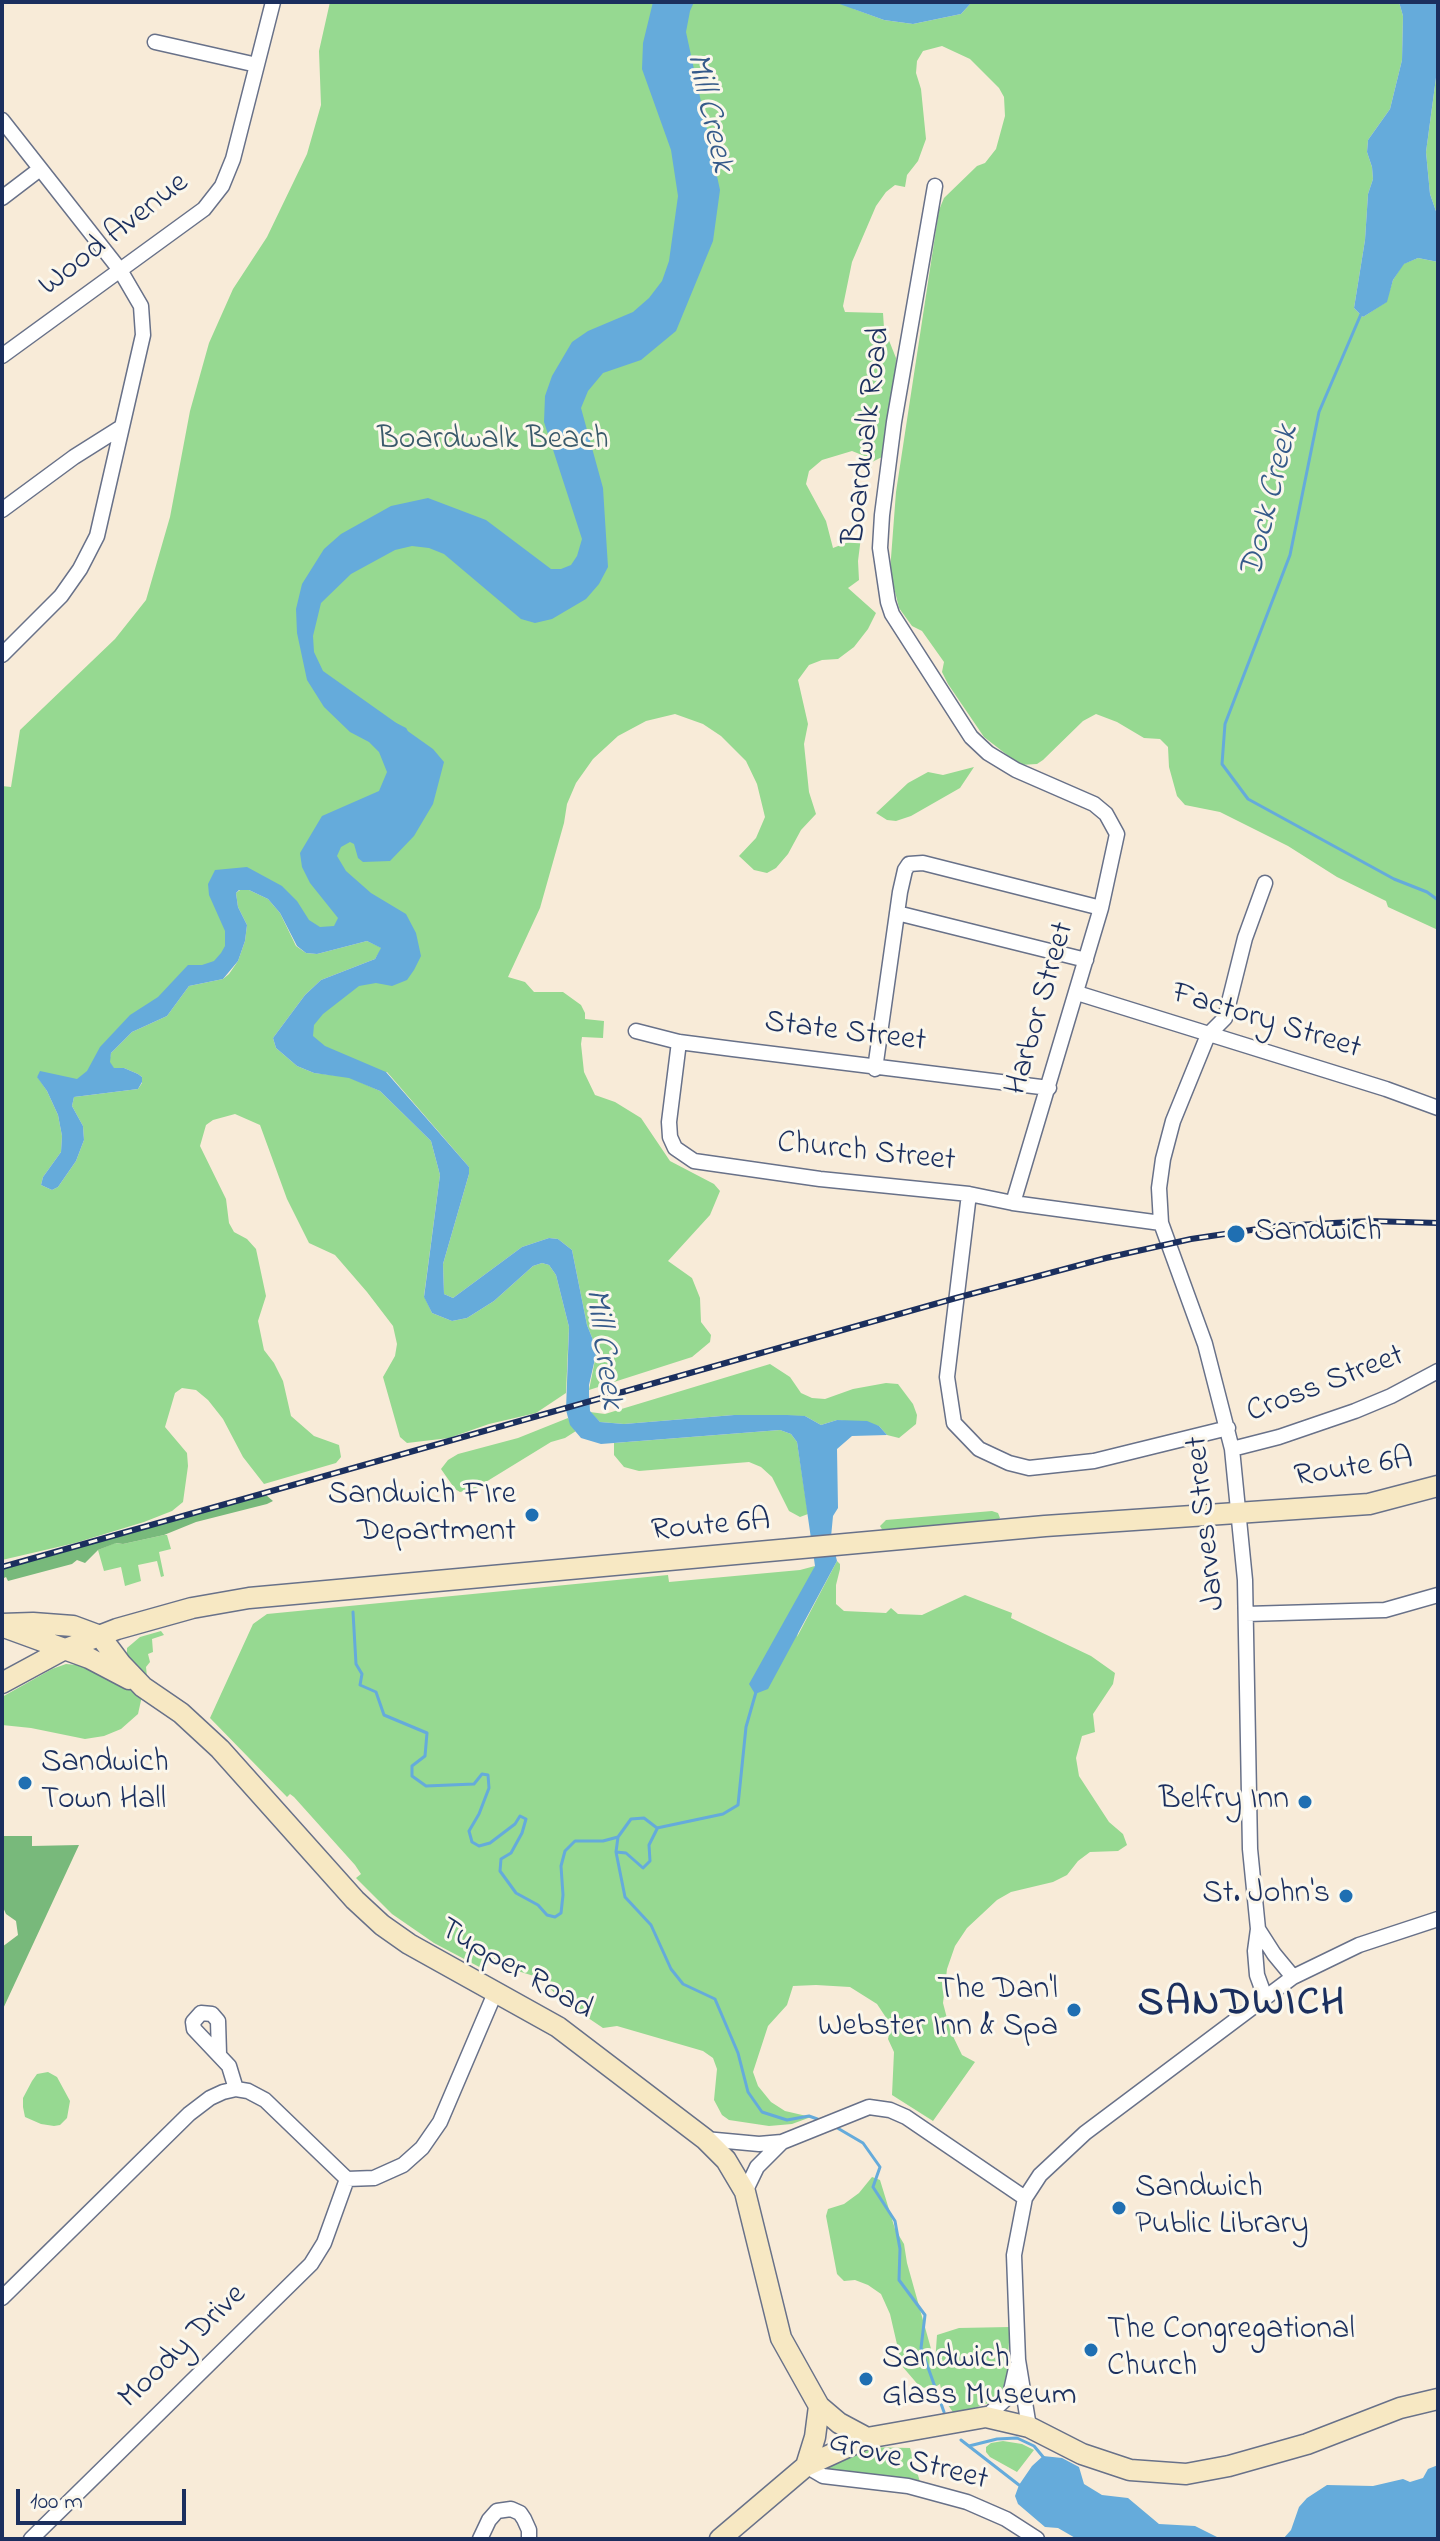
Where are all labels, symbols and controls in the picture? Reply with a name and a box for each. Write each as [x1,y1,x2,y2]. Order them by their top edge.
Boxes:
water label: Mill Creek [673,49,741,177]
street label: Wood Avenue [32,166,198,306]
street label: Boardwalk Road [837,325,901,547]
water label: Dock Creek [1233,422,1311,582]
park label: Boardwalk Beach [377,423,609,461]
street label: Harbor Street [999,918,1085,1100]
street label: Factory Street [1167,976,1365,1070]
street label: State Street [762,1005,928,1063]
street label: Church Street [775,1126,957,1182]
place label: Sandwich [1254,1215,1382,1253]
marker: Sandwich [1225,1223,1247,1245]
water label: Mill Creek [572,1286,630,1412]
street label: Cross Street [1242,1338,1410,1434]
street label: Jarves Street [1180,1434,1236,1612]
street label: Route 6A [1292,1442,1416,1498]
place label: Sandwich FIre Department [328,1478,516,1553]
street label: Route 6A [650,1504,772,1552]
marker: Sandwich FIre Department [523,1506,541,1524]
place label: Sandwich Town Hall [41,1746,169,1821]
marker: Sandwich Town Hall [16,1774,34,1792]
place label: Belfry Inn [1159,1783,1289,1821]
marker: Belfry Inn [1296,1793,1314,1811]
place label: St. John's [1202,1877,1330,1915]
marker: St. John's [1337,1887,1355,1905]
street label: Tupper Road [431,1912,599,2030]
place label: The Dan'l Webster Inn & Spa [818,1973,1058,2048]
district label: SANDWICH [1138,1982,1346,2030]
marker: The Dan'l Webster Inn & Spa [1065,2001,1083,2019]
place label: Sandwich Public Library [1135,2171,1309,2246]
marker: Sandwich Public Library [1110,2199,1128,2217]
street label: Moody Drive [112,2277,256,2419]
place label: The Congregational Church [1107,2313,1355,2388]
marker: The Congregational Church [1082,2341,1100,2359]
place label: Sandwich Glass Museum [882,2342,1077,2417]
marker: Sandwich Glass Museum [857,2370,875,2388]
street label: Grove Street [824,2425,992,2501]
scale bar [20,2473,190,2523]
text: 100 m [30,2485,83,2520]

